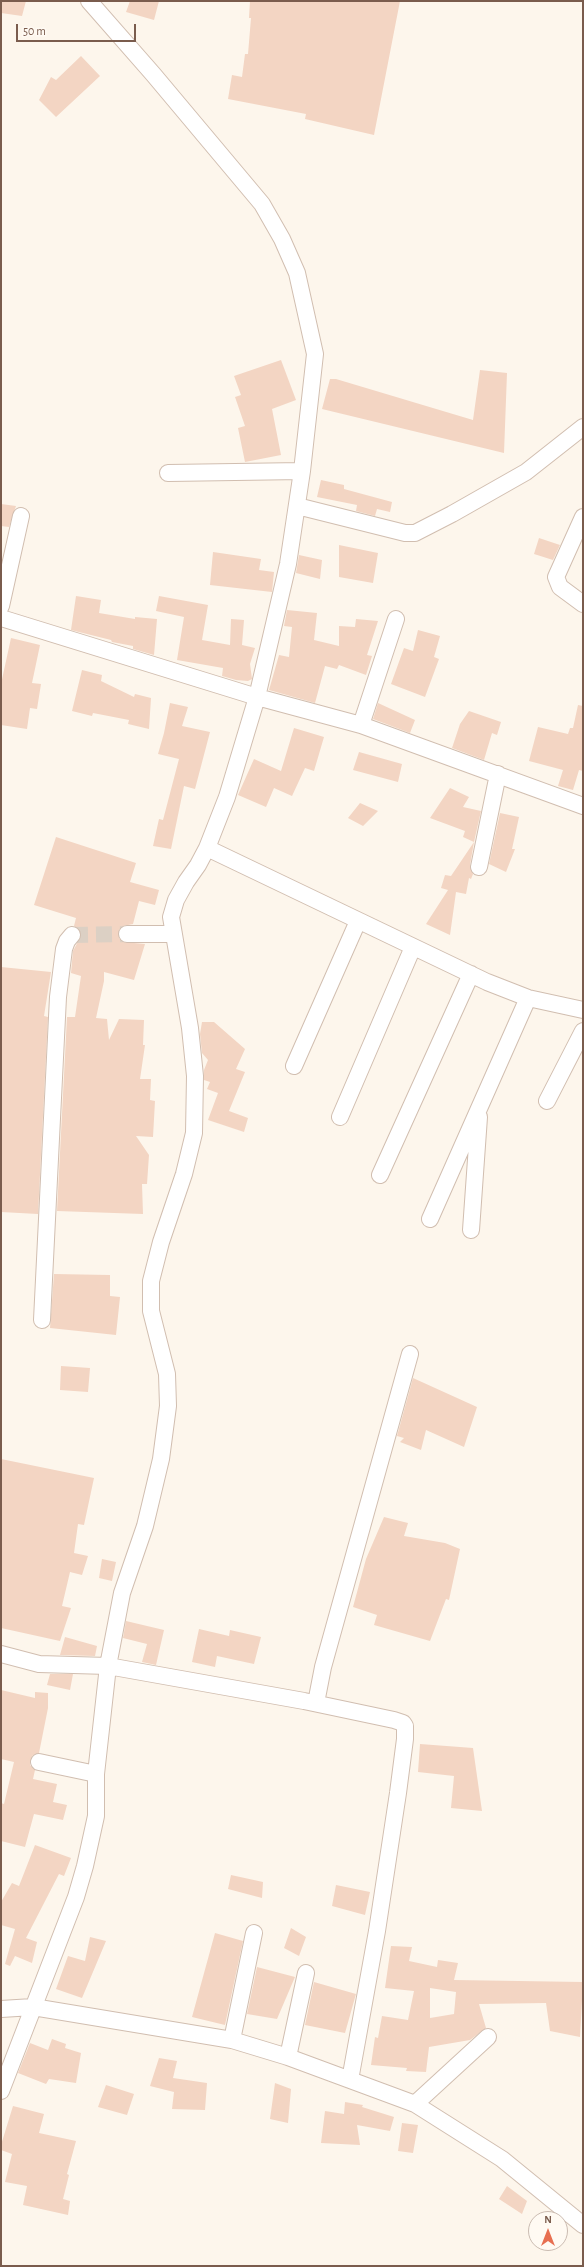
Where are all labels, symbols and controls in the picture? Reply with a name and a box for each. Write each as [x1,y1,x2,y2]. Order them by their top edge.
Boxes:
scale bar [18,16,138,42]
text: 50 m [23,25,46,37]
north arrow [528,2211,568,2251]
text: N [544,2214,552,2225]

